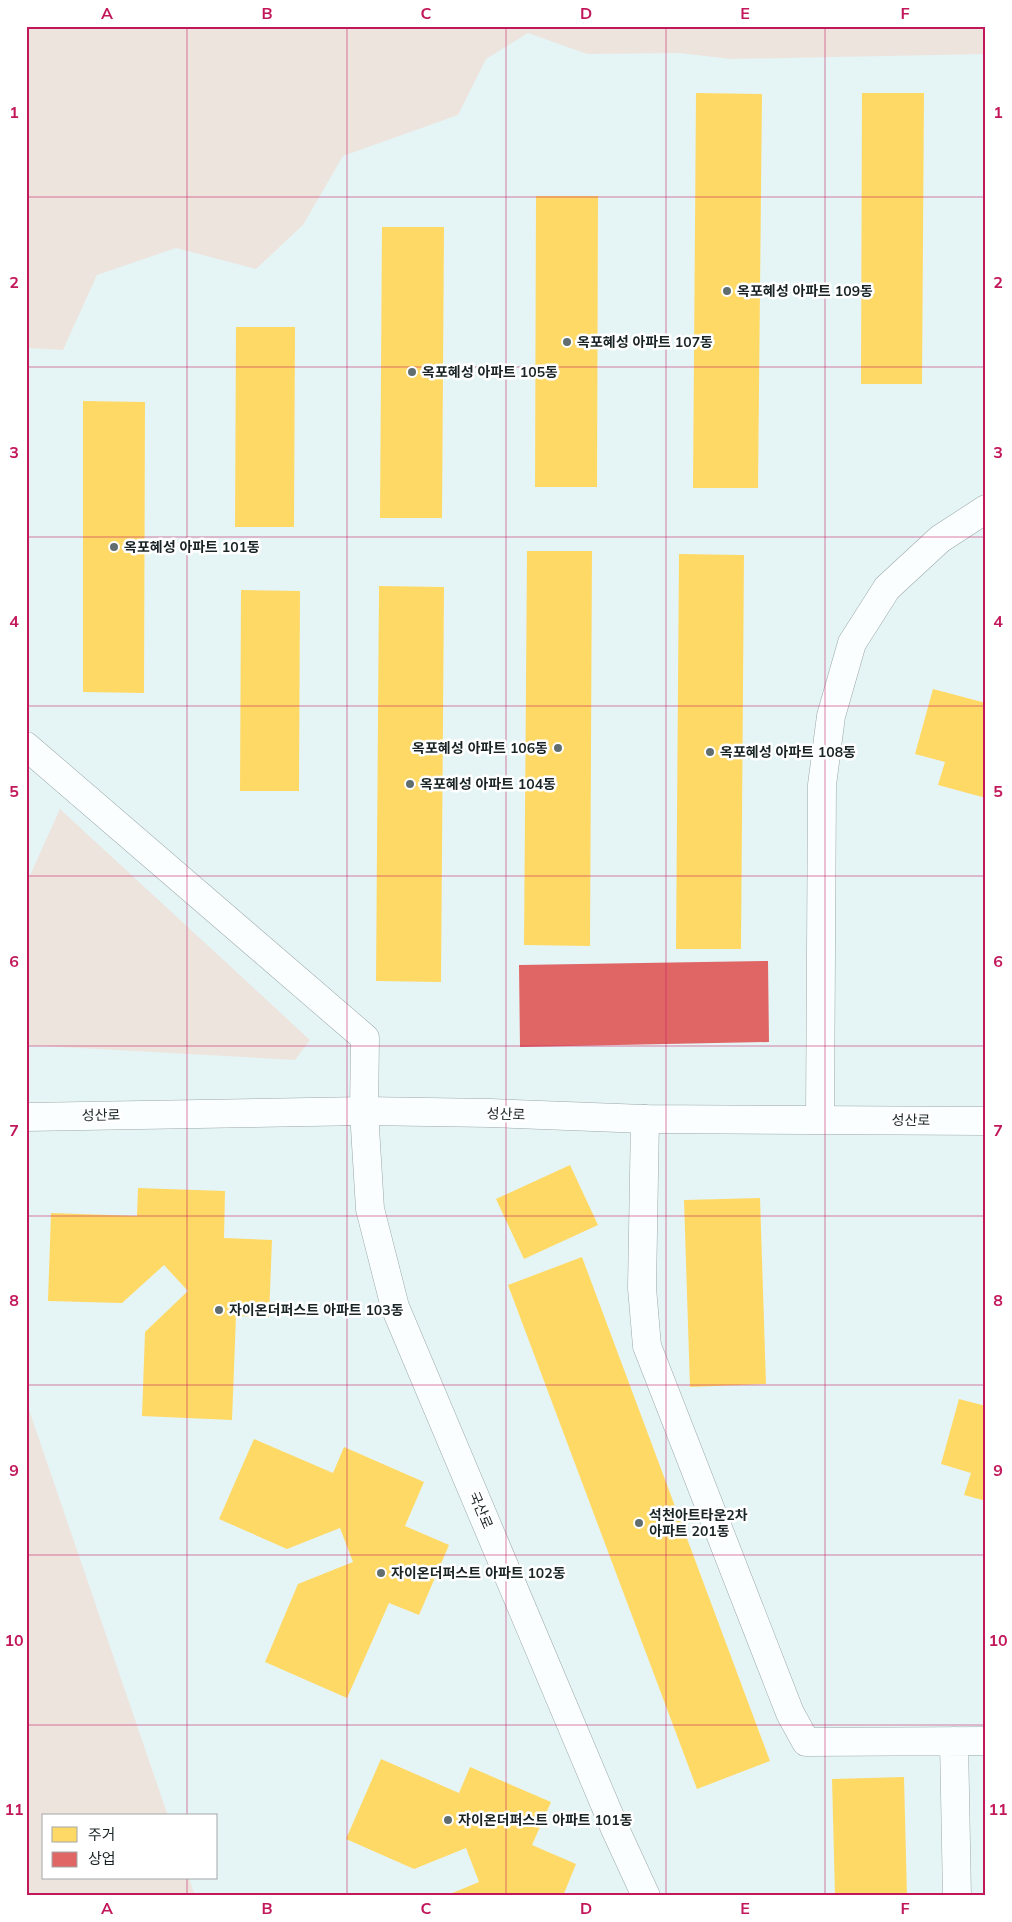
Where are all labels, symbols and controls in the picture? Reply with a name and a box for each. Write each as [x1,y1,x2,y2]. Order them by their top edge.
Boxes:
text: A [101,3,113,23]
text: B [261,3,273,23]
text: C [421,3,432,23]
text: D [580,3,592,23]
text: E [740,3,750,23]
text: F [900,3,910,23]
text: 1 [9,102,19,122]
text: 1 [993,102,1003,122]
text: 2 [9,272,19,292]
text: 2 [993,272,1003,292]
place label: 옥포혜성 아파트 109동 [737,282,873,300]
marker: 옥포혜성 아파트 109동 [721,285,733,297]
place label: 옥포혜성 아파트 107동 [577,333,713,351]
marker: 옥포혜성 아파트 107동 [561,336,573,348]
place label: 옥포혜성 아파트 105동 [422,363,558,381]
marker: 옥포혜성 아파트 105동 [406,366,418,378]
text: 3 [9,442,19,462]
text: 3 [993,442,1003,462]
place label: 옥포혜성 아파트 101동 [124,538,260,556]
marker: 옥포혜성 아파트 101동 [108,541,120,553]
text: 4 [9,611,19,631]
text: 4 [993,611,1003,631]
place label: 옥포혜성 아파트 106동 [412,739,548,757]
marker: 옥포혜성 아파트 106동 [552,742,564,754]
place label: 옥포혜성 아파트 108동 [720,743,856,761]
marker: 옥포혜성 아파트 108동 [704,746,716,758]
place label: 옥포혜성 아파트 104동 [420,775,556,793]
marker: 옥포혜성 아파트 104동 [404,778,416,790]
text: 5 [9,781,19,801]
text: 5 [993,781,1003,801]
text: 6 [9,951,19,971]
text: 6 [993,951,1003,971]
street label: 성산로 [486,1104,526,1124]
street label: 성산로 [82,1106,121,1124]
street label: 성산로 [892,1111,931,1129]
text: 7 [9,1120,19,1140]
text: 7 [993,1120,1003,1140]
text: 8 [9,1290,19,1310]
text: 8 [993,1290,1003,1310]
place label: 자이온더퍼스트 아파트 103동 [229,1301,404,1319]
marker: 자이온더퍼스트 아파트 103동 [213,1304,225,1316]
text: 9 [9,1460,19,1480]
text: 9 [993,1460,1003,1480]
street label: 국산로 [465,1489,497,1531]
place label: 석천아트타운2차 아파트 201동 [649,1506,748,1540]
marker: 석천아트타운2차 아파트 201동 [633,1517,645,1529]
place label: 자이온더퍼스트 아파트 102동 [391,1564,566,1582]
marker: 자이온더퍼스트 아파트 102동 [375,1567,387,1579]
text: 10 [4,1630,24,1650]
text: 10 [988,1630,1008,1650]
text: 11 [4,1799,24,1819]
text: 11 [988,1799,1008,1819]
place label: 자이온더퍼스트 아파트 101동 [458,1811,633,1829]
legend [42,1814,218,1880]
marker: 자이온더퍼스트 아파트 101동 [442,1814,454,1826]
text: 주거 [88,1825,116,1844]
text: 상업 [88,1849,116,1868]
text: A [101,1898,113,1918]
text: B [261,1898,273,1918]
text: C [421,1898,432,1918]
text: D [580,1898,592,1918]
text: E [740,1898,750,1918]
text: F [900,1898,910,1918]

